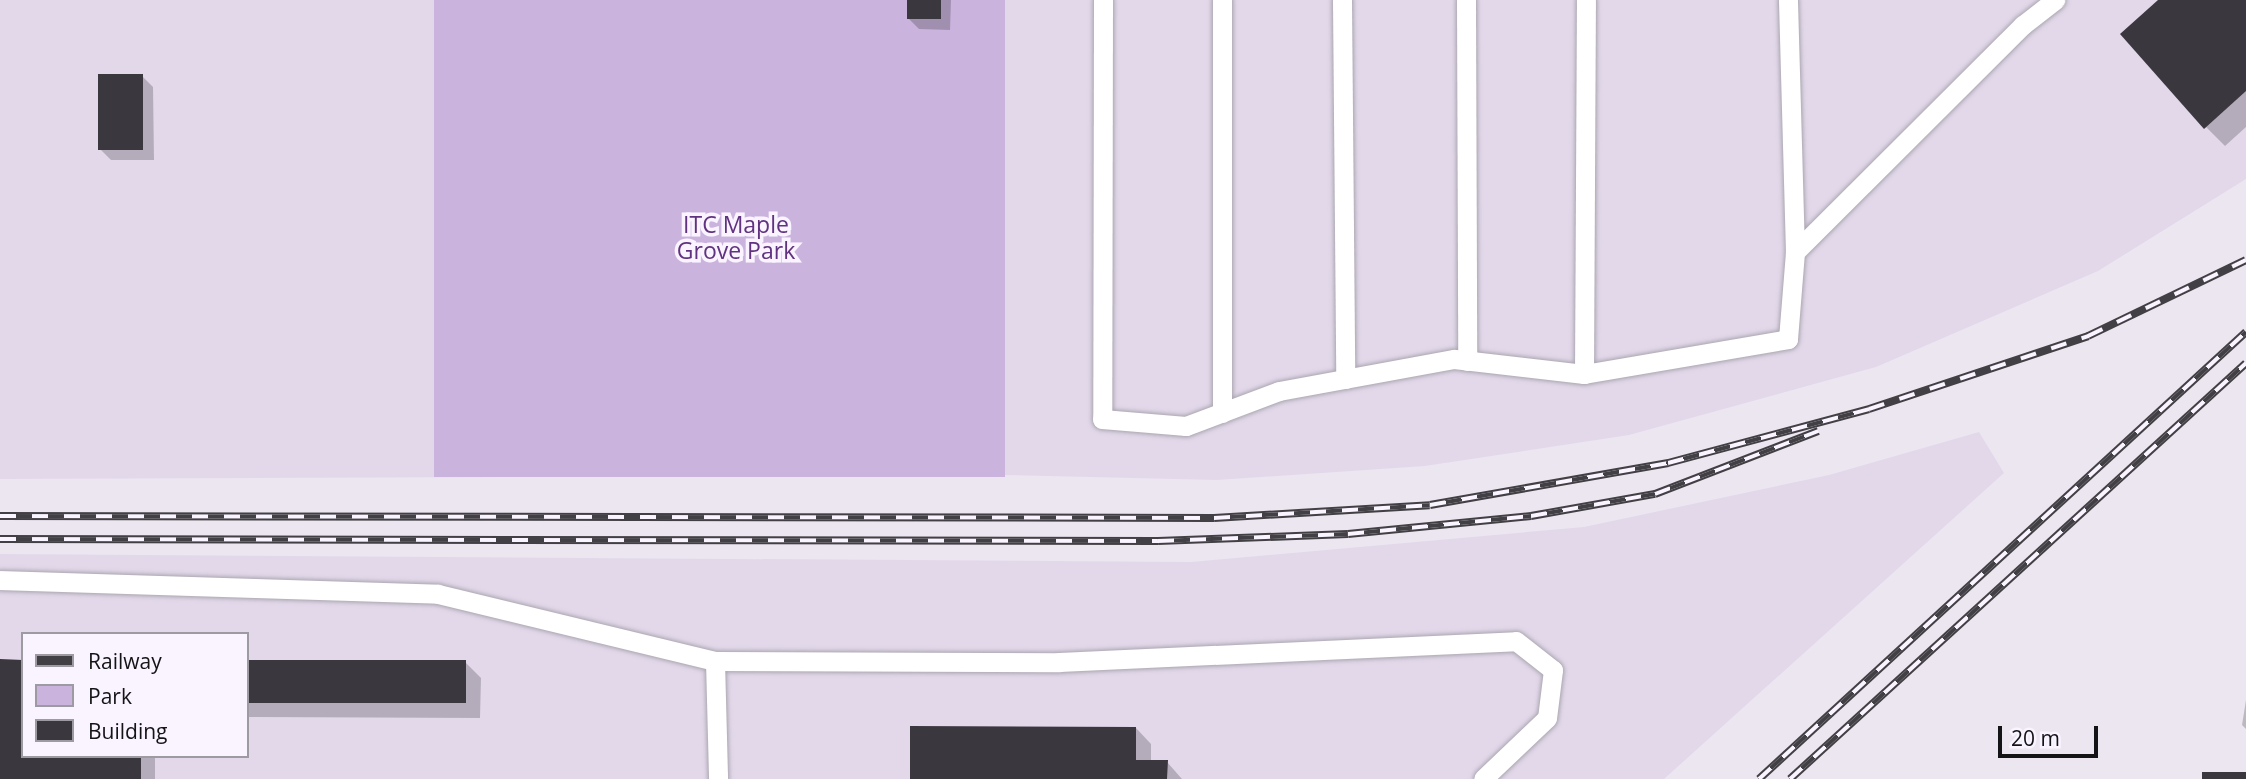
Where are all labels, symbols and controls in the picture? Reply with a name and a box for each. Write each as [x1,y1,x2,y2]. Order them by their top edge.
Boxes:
park label: ITC Maple Grove Park [677,210,795,264]
legend [21,632,248,758]
text: Railway [88,647,162,675]
text: Park [88,682,132,710]
scale bar [2001,712,2101,756]
text: Building [88,717,167,745]
text: 20 m [2011,724,2060,752]

